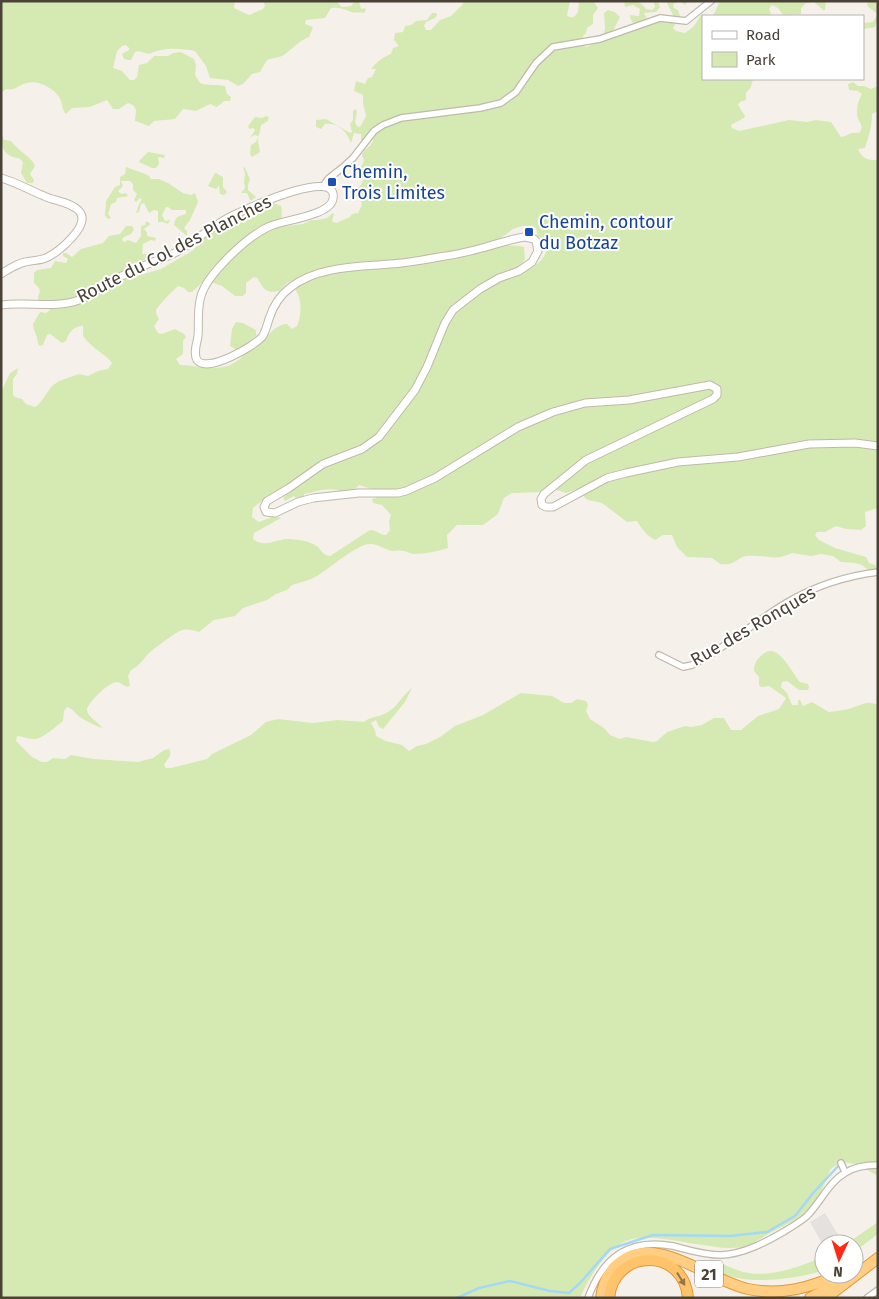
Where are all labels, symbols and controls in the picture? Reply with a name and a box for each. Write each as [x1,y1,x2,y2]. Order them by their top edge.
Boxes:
legend [702,15,864,80]
text: Road [746,26,781,44]
text: Park [746,51,776,69]
place label: Chemin, Trois Limites [342,161,445,204]
marker: Chemin, Trois Limites [326,176,338,188]
street label: Route du Col des Planches [73,190,275,308]
place label: Chemin, contour du Botzaz [539,211,673,254]
marker: Chemin, contour du Botzaz [523,226,535,238]
street label: Rue des Ronques [687,581,819,671]
north arrow [814,1234,864,1284]
road number: 21 [695,1260,723,1288]
text: N [833,1263,843,1280]
one-way arrow [677,1272,686,1285]

